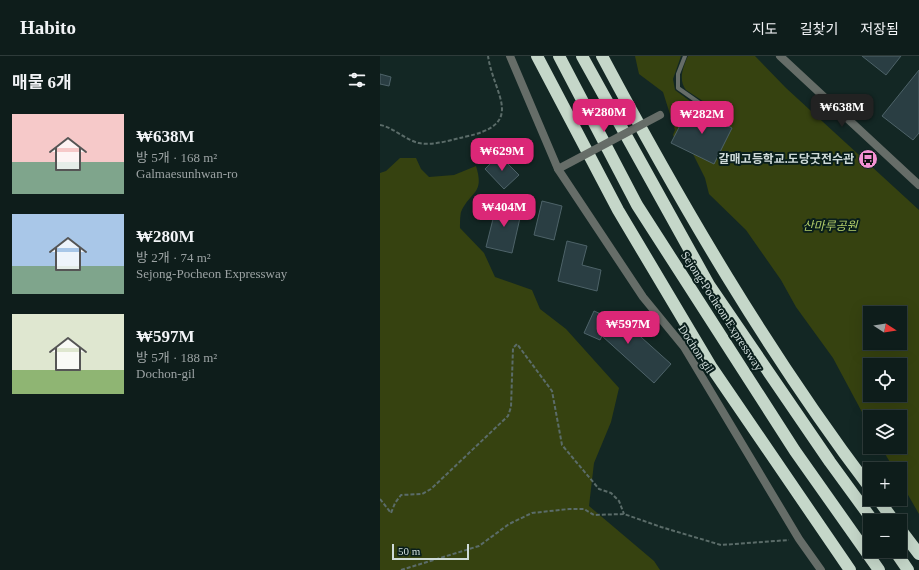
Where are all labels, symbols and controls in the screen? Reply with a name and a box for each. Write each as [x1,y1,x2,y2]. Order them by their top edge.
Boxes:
text: Habito [20,17,76,38]
text: 지도 [752,22,778,37]
text: 길찾기 [800,22,838,37]
text: 저장됨 [860,22,899,37]
icon: filters [346,69,368,91]
text: 매물 6개 [12,73,72,92]
pin: ₩638M [814,94,870,128]
pin: ₩280M [576,99,632,133]
text: ₩638M [820,99,864,114]
pin: ₩282M [674,101,730,135]
text: ₩280M [582,104,626,119]
text: ₩282M [680,106,724,121]
text: ₩638M [136,127,195,146]
icon: home [44,130,92,178]
pin: ₩629M [474,138,530,172]
text: ₩629M [480,143,524,158]
bus stop icon: 갈매고등학교.도당굿전수관 [857,148,879,170]
text: 방 5개 · 168 m² [136,150,217,165]
place label: 갈매고등학교.도당굿전수관 [719,152,854,166]
text: Galmaesunhwan-ro [136,166,238,181]
pin: ₩404M [476,194,532,228]
text: ₩404M [482,199,526,214]
park label: 산마루공원 [802,219,859,233]
text: ₩280M [136,227,195,246]
icon: home [44,230,92,278]
street label: Sejong-Pocheon Expressway [678,249,766,373]
text: 방 2개 · 74 m² [136,250,211,265]
text: Sejong-Pocheon Expressway [136,266,287,281]
north arrow [863,306,907,350]
map controls [863,306,907,558]
pin: ₩597M [600,311,656,345]
text: ₩597M [606,316,650,331]
street label: Dochon-gil [675,322,717,376]
text: ₩597M [136,327,195,346]
icon: home [44,330,92,378]
text: 방 5개 · 188 m² [136,350,217,365]
button: locate [863,358,907,402]
text: Dochon-gil [136,366,195,381]
button: layers [863,410,907,454]
button: + [863,462,907,506]
button: − [863,514,907,558]
scale bar [392,542,469,561]
text: 50 m [398,545,420,557]

